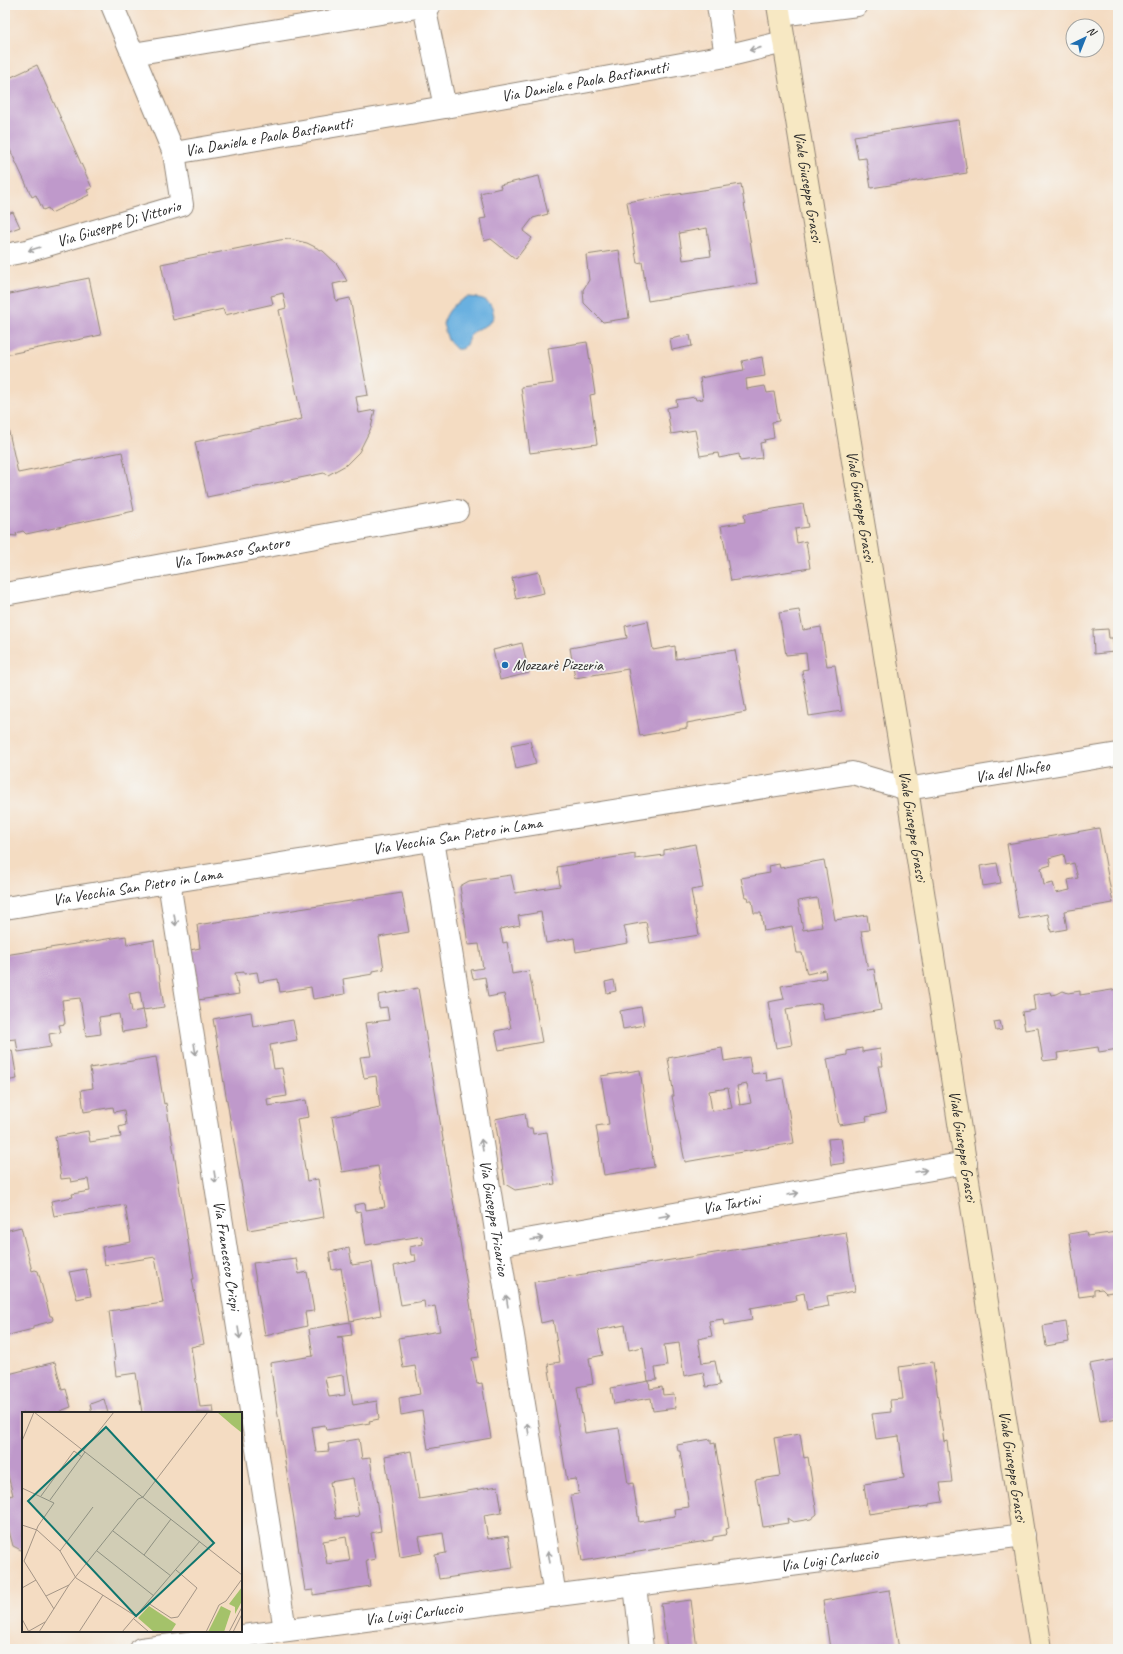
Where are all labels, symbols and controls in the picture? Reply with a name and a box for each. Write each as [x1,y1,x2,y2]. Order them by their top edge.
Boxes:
north arrow [1065,18,1105,58]
text: N [1085,23,1101,40]
one-way arrow [749,45,762,53]
street label: Via Daniela e Paola Bastianutti [500,56,672,107]
street label: Via Daniela e Paola Bastianutti [184,113,356,161]
street label: Viale Giuseppe Grassi [789,130,827,245]
street label: Via Giuseppe Di Vittorio [55,195,185,252]
one-way arrow [28,246,41,253]
street label: Viale Giuseppe Grassi [842,450,880,565]
street label: Via Tommaso Santoro [172,532,293,573]
place label: Mozzarè Pizzeria [513,655,604,675]
marker: Mozzarè Pizzeria [500,660,510,670]
street label: Via del Ninfeo [974,755,1052,787]
street label: Viale Giuseppe Grassi [894,769,932,885]
street label: Via Vecchia San Pietro in Lama [371,812,545,859]
street label: Via Vecchia San Pietro in Lama [51,863,225,910]
one-way arrow [171,913,179,926]
one-way arrow [191,1042,199,1055]
street label: Viale Giuseppe Grassi [944,1089,981,1205]
one-way arrow [478,1138,486,1151]
street label: Via Giuseppe Tricarico [475,1159,513,1279]
one-way arrow [914,1167,927,1175]
one-way arrow [211,1170,219,1183]
street label: Via Tartini [701,1189,764,1219]
one-way arrow [786,1190,799,1198]
street label: Via Francesco Crispi [209,1199,246,1314]
one-way arrow [658,1212,671,1220]
one-way arrow [530,1234,543,1242]
one-way arrow [503,1294,511,1307]
one-way arrow [235,1326,243,1339]
street label: Viale Giuseppe Grassi [994,1410,1031,1525]
inset map [22,1412,242,1632]
one-way arrow [524,1423,532,1436]
street label: Via Luigi Carluccio [779,1544,881,1576]
one-way arrow [545,1551,553,1564]
street label: Via Luigi Carluccio [364,1597,465,1630]

